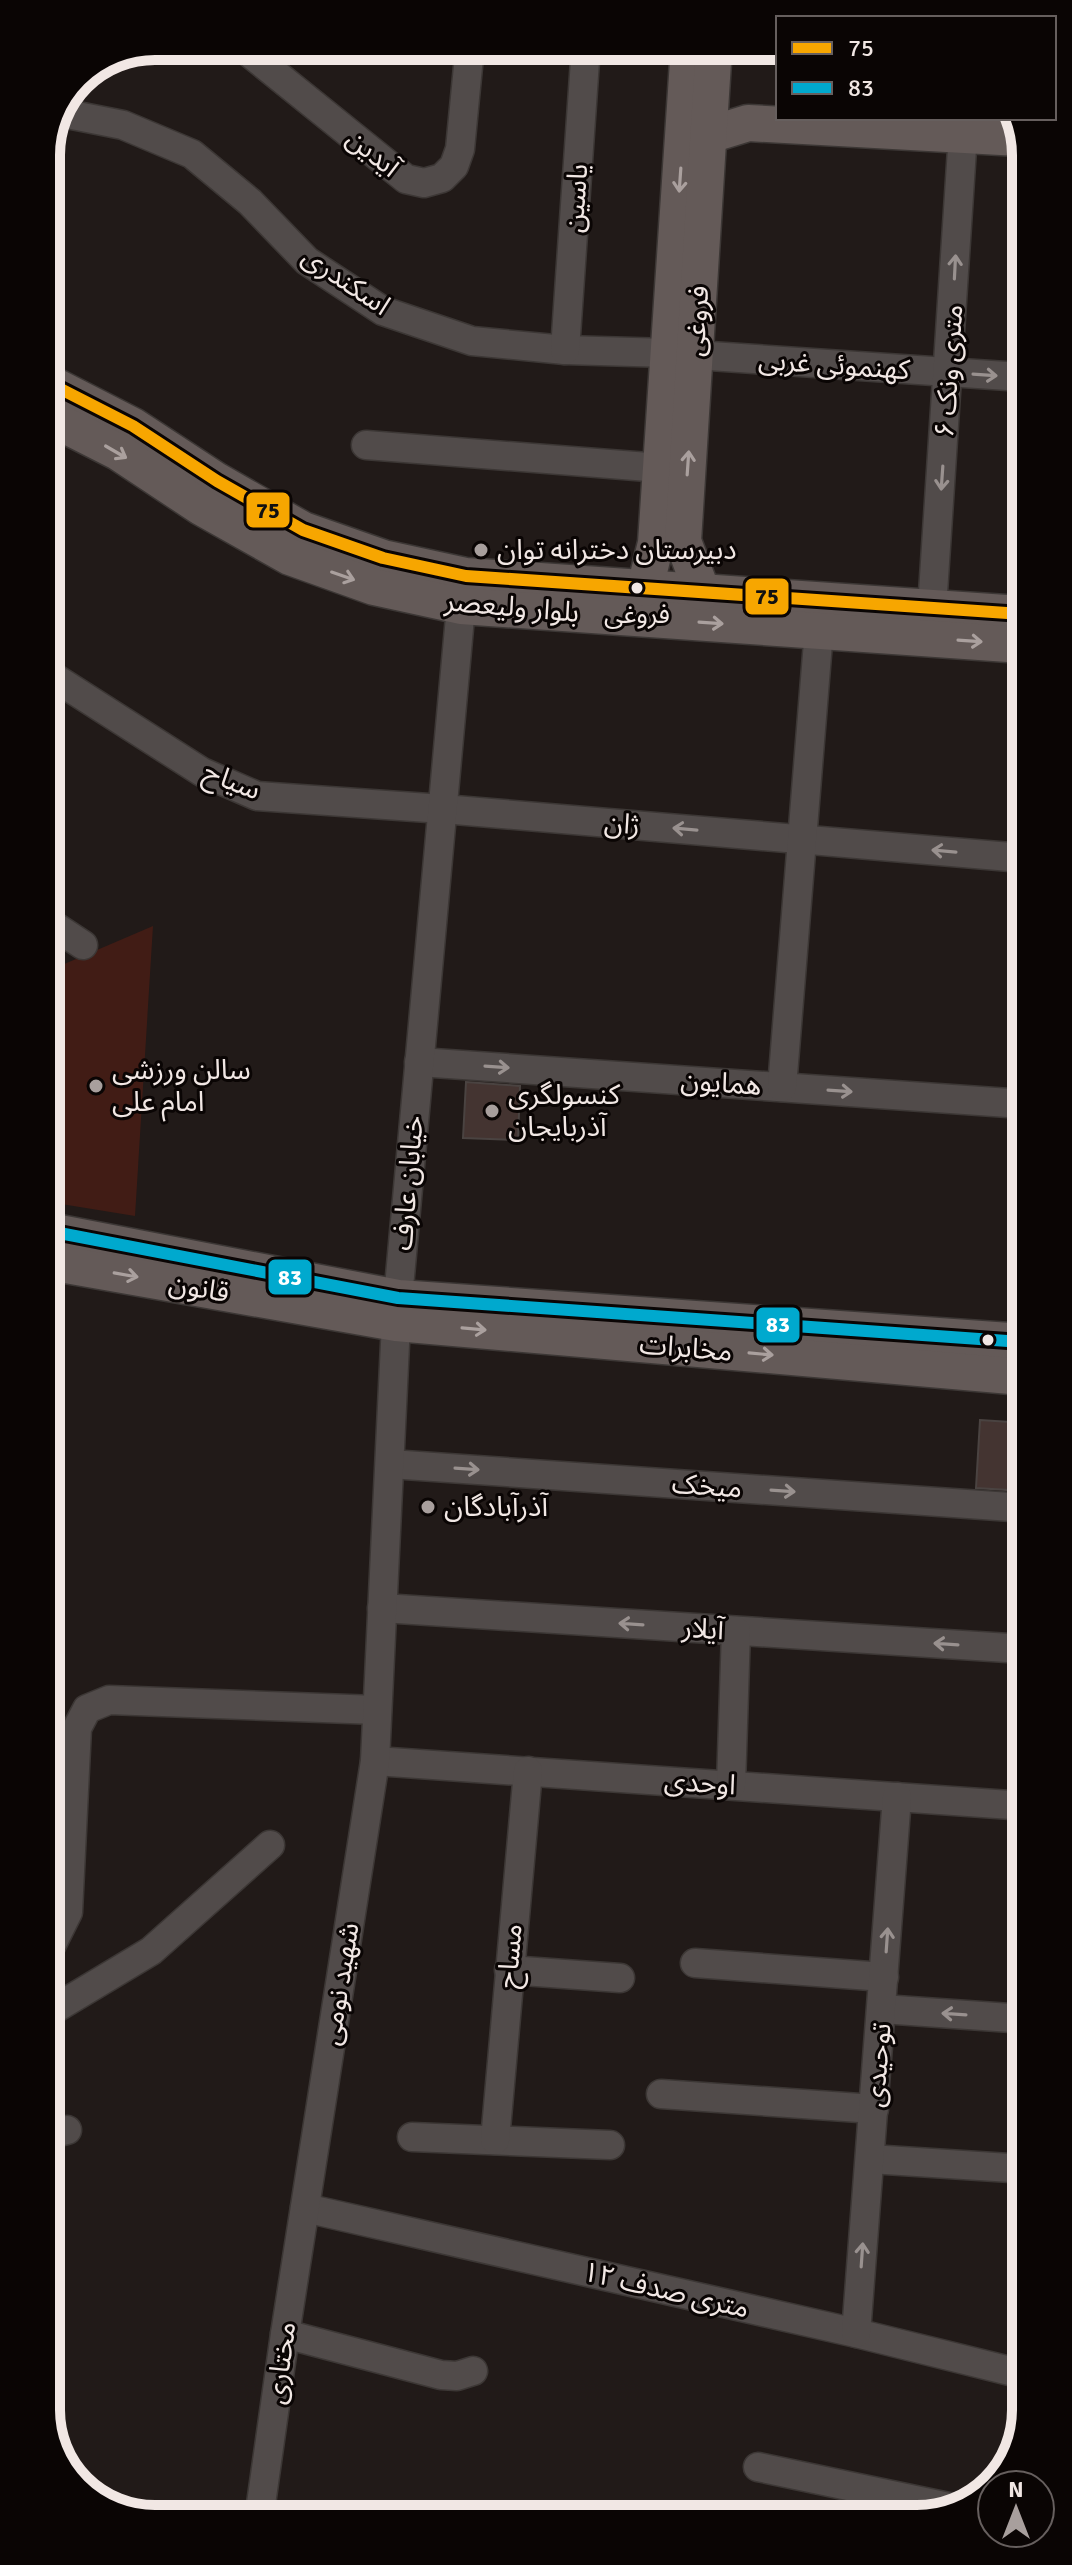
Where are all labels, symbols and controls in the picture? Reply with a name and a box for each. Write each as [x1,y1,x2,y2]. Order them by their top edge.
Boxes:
legend [776,16,1056,120]
text: 75 [848,33,874,63]
text: 83 [848,73,874,103]
street label: آیدین [340,121,408,186]
street label: یاسین [557,162,595,234]
one-way arrow [672,166,687,193]
street label: اسکندری [295,239,397,323]
one-way arrow [948,254,963,281]
street label: فروغى [678,284,716,358]
street label: ۶ متری ونک [927,303,971,439]
street label: کهنموئی غربی [757,343,911,387]
one-way arrow [971,367,998,382]
one-way arrow [104,444,127,460]
one-way arrow [681,450,696,477]
one-way arrow [934,464,949,491]
line badge: 75 [245,491,291,529]
text: 75 [256,497,280,524]
place label: دبیرستان دخترانه توان [497,533,737,567]
marker: دبیرستان دخترانه توان [472,541,490,559]
one-way arrow [330,570,355,584]
line badge: 75 [744,577,790,616]
marker: فروغی [629,580,645,596]
text: 75 [755,583,779,610]
street label: بلوار ولیعصر [442,584,581,630]
place label: فروغی [604,599,670,631]
one-way arrow [697,616,724,631]
one-way arrow [956,634,983,649]
street label: سیاح [198,755,265,810]
street label: ژان [603,806,641,842]
one-way arrow [672,821,699,836]
one-way arrow [931,844,958,859]
place label: سالن ورزشی امام علی [112,1053,251,1122]
one-way arrow [483,1060,510,1075]
street label: همایون [679,1063,763,1103]
marker: سالن ورزشی امام علی [87,1077,105,1095]
place label: کنسولگری آذربایجان [508,1078,620,1144]
one-way arrow [826,1084,853,1099]
marker: کنسولگری آذربایجان [483,1102,501,1120]
street label: خیابان عارف [385,1114,431,1252]
line badge: 83 [267,1258,313,1296]
text: 83 [278,1264,302,1291]
street label: قانون [166,1266,232,1310]
one-way arrow [112,1269,138,1284]
line badge: 83 [755,1306,801,1344]
text: 83 [766,1311,790,1338]
one-way arrow [460,1322,487,1337]
street label: مخابرات [638,1327,734,1369]
unlabelled marker [980,1332,996,1348]
one-way arrow [747,1347,774,1362]
one-way arrow [453,1462,480,1477]
street label: میخک [671,1467,743,1505]
one-way arrow [769,1484,796,1499]
place label: آذرآبادگان [444,1490,550,1524]
marker: آذرآبادگان [419,1498,437,1516]
street label: آیلار [680,1611,727,1648]
one-way arrow [618,1616,645,1631]
one-way arrow [933,1636,960,1651]
street label: اوحدی [663,1764,737,1802]
street label: شهید نومی [314,1920,366,2048]
street label: مساح [490,1922,533,1990]
one-way arrow [880,1927,895,1954]
one-way arrow [941,2006,968,2021]
street label: توحیدی [857,2021,899,2109]
one-way arrow [855,2243,870,2269]
street label: ۱۲ متری صدف [580,2254,752,2326]
street label: مختاری [258,2320,304,2406]
north arrow [976,2469,1056,2549]
text: N [1008,2476,1024,2503]

